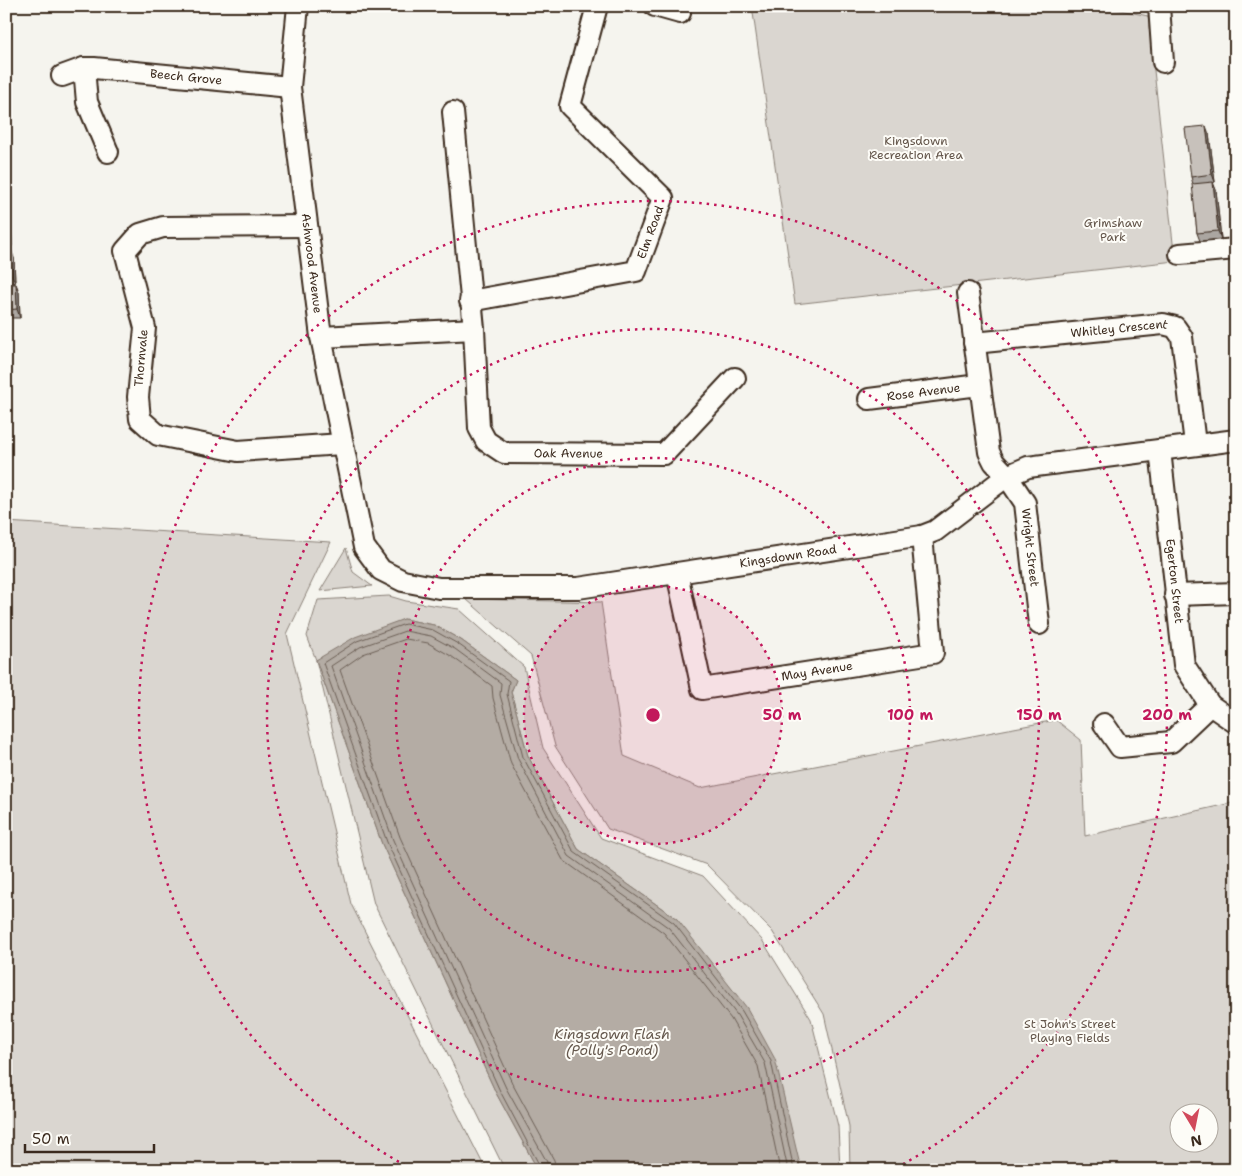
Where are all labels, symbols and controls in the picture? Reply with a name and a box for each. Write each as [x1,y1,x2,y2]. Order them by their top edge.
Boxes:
street label: Beech Grove [149,65,223,88]
park label: Kingsdown Recreation Area [869,133,964,163]
street label: Elm Road [633,203,668,261]
street label: Ashwood Avenue [298,212,326,314]
park label: Grimshaw Park [1084,215,1143,245]
street label: Whitley Crescent [1070,316,1170,341]
street label: Thornvale [131,328,152,387]
street label: Rose Avenue [886,379,962,405]
street label: Oak Avenue [534,445,603,462]
street label: Wright Street [1018,507,1043,588]
street label: Egerton Street [1162,538,1187,624]
street label: Kingsdown Road [739,541,838,571]
street label: May Avenue [780,658,854,685]
text: 50 m [763,705,802,725]
text: 100 m [887,705,933,725]
text: 150 m [1016,705,1062,725]
text: 200 m [1142,705,1192,725]
centre of rings [644,706,662,724]
park label: St John's Street Playing Fields [1024,1016,1116,1046]
water label: Kingsdown Flash (Polly's Pond) [554,1025,670,1059]
north arrow [1170,1104,1220,1154]
scale bar [25,1121,154,1153]
text: 50 m [32,1129,70,1149]
text: N [1189,1131,1203,1151]

